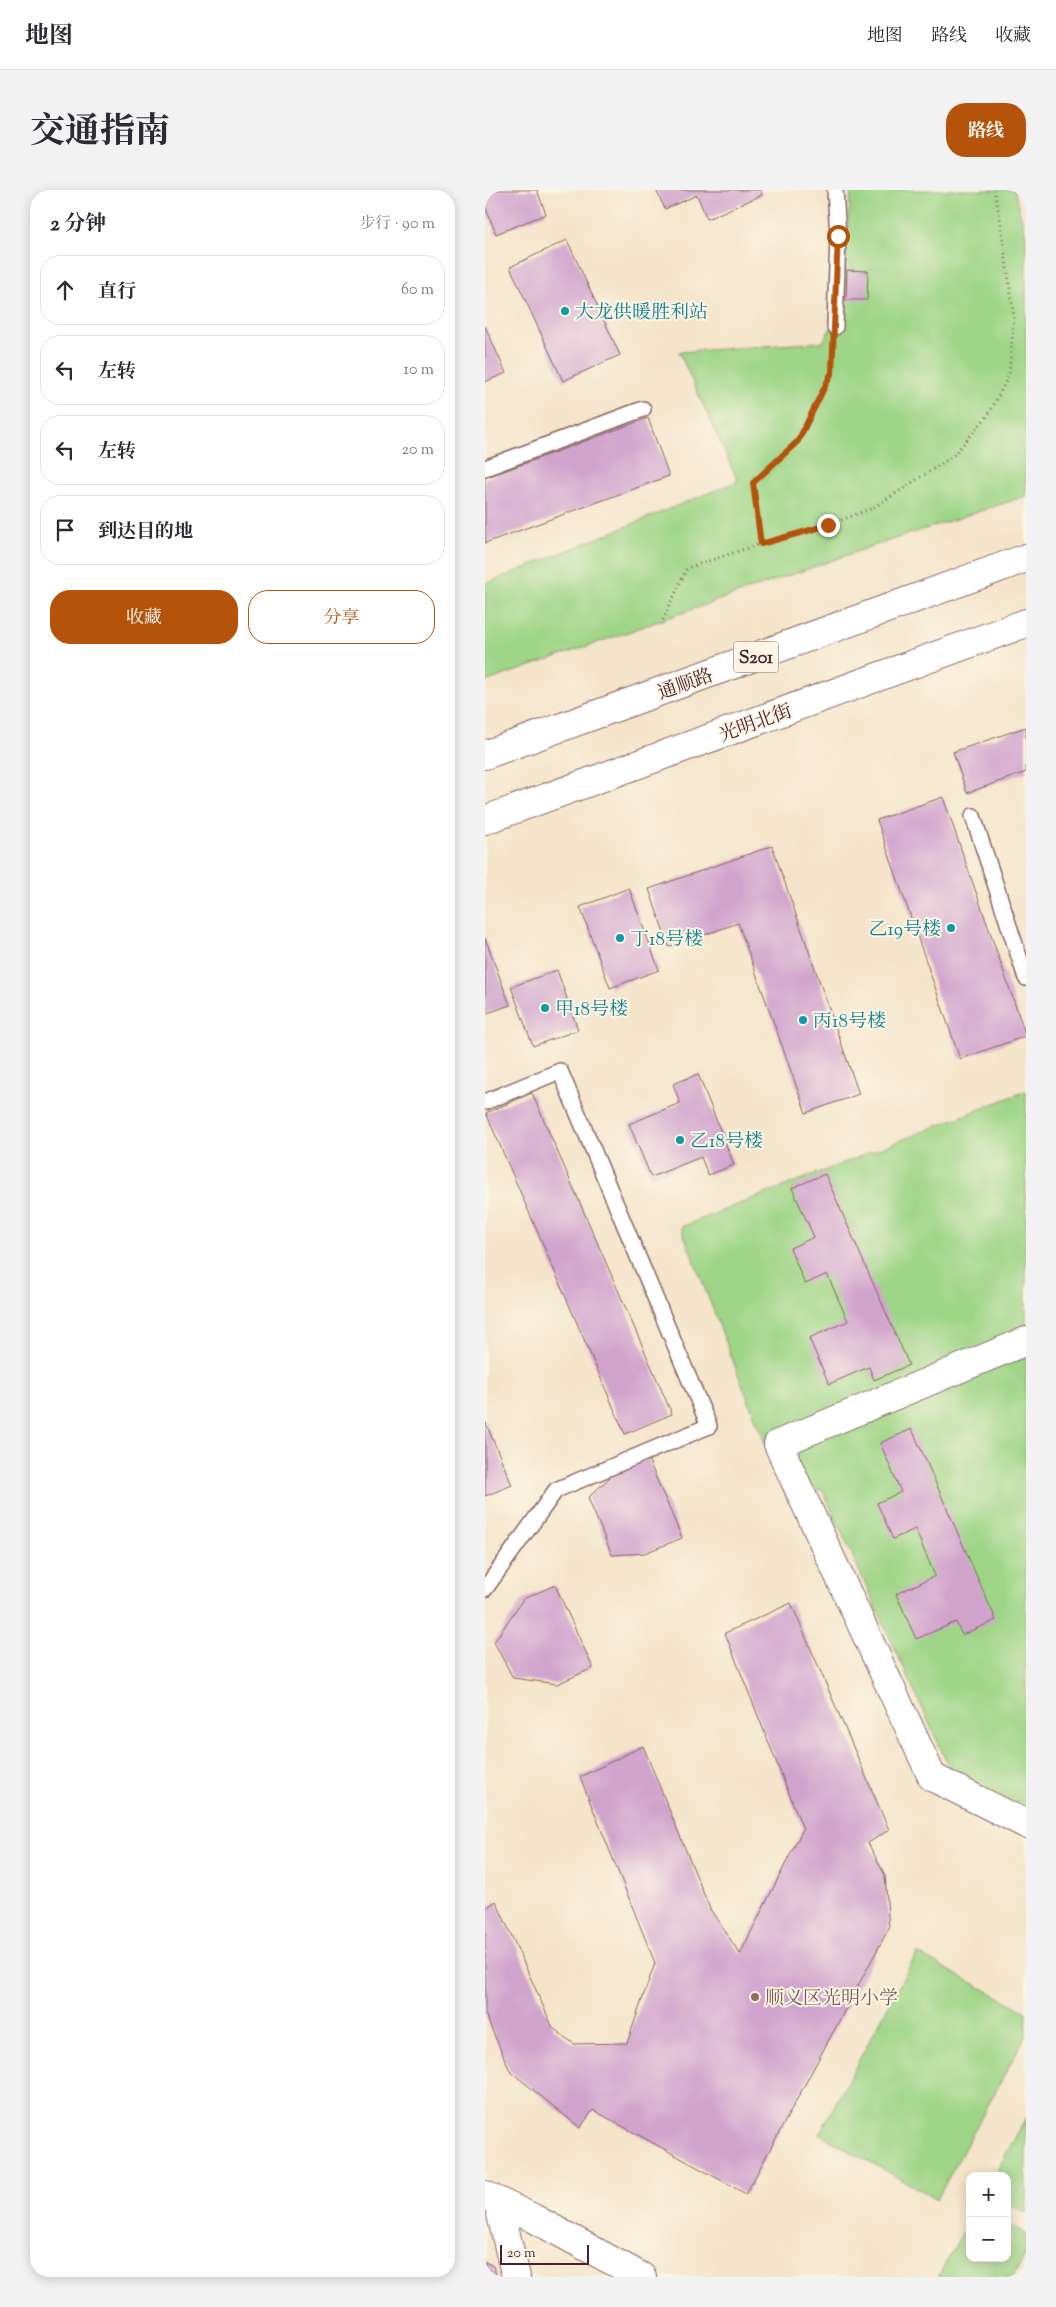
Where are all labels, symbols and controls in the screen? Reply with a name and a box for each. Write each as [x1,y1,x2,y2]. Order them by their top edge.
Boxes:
text: 地图 [25,20,73,54]
text: 地图 [867,24,903,50]
text: 路线 [931,24,967,50]
text: 收藏 [995,24,1031,50]
button: 路线 [946,103,1026,157]
text: 交通指南 [30,108,170,159]
text: 2 分钟 [50,210,106,240]
text: 步行 · 90 m [359,213,435,236]
route start [827,225,850,248]
icon: ahead [51,276,79,304]
text: 直行 [98,279,136,306]
text: 60 m [401,279,434,302]
place label: 大龙供暖胜利站 [575,300,708,327]
marker: 大龙供暖胜利站 [559,305,571,317]
icon: left [51,356,79,384]
text: 左转 [98,359,136,386]
text: 10 m [404,359,434,382]
icon: left [51,436,79,464]
text: 左转 [98,439,136,466]
text: 20 m [401,439,434,462]
route end [817,514,840,537]
icon: arrive [51,516,79,544]
text: 到达目的地 [98,519,193,546]
button: 收藏 [50,590,238,644]
button: 分享 [248,590,435,644]
road number: S201 [733,642,779,672]
street label: 通顺路 [654,663,717,708]
street label: 光明北街 [716,699,796,750]
place label: 乙19号楼 [868,917,941,944]
marker: 乙19号楼 [945,922,957,934]
place label: 丁18号楼 [630,927,703,954]
marker: 丁18号楼 [614,932,626,944]
place label: 甲18号楼 [555,997,628,1024]
marker: 甲18号楼 [539,1002,551,1014]
place label: 丙18号楼 [813,1009,886,1036]
marker: 丙18号楼 [797,1014,809,1026]
place label: 乙18号楼 [690,1129,763,1156]
marker: 乙18号楼 [674,1134,686,1146]
place label: 顺义区光明小学 [765,1986,898,2013]
marker: 顺义区光明小学 [749,1991,761,2003]
map controls [966,2172,1011,2262]
button: + [966,2172,1011,2217]
button: − [966,2217,1011,2262]
scale bar [500,2242,589,2265]
text: 20 m [507,2244,536,2264]

